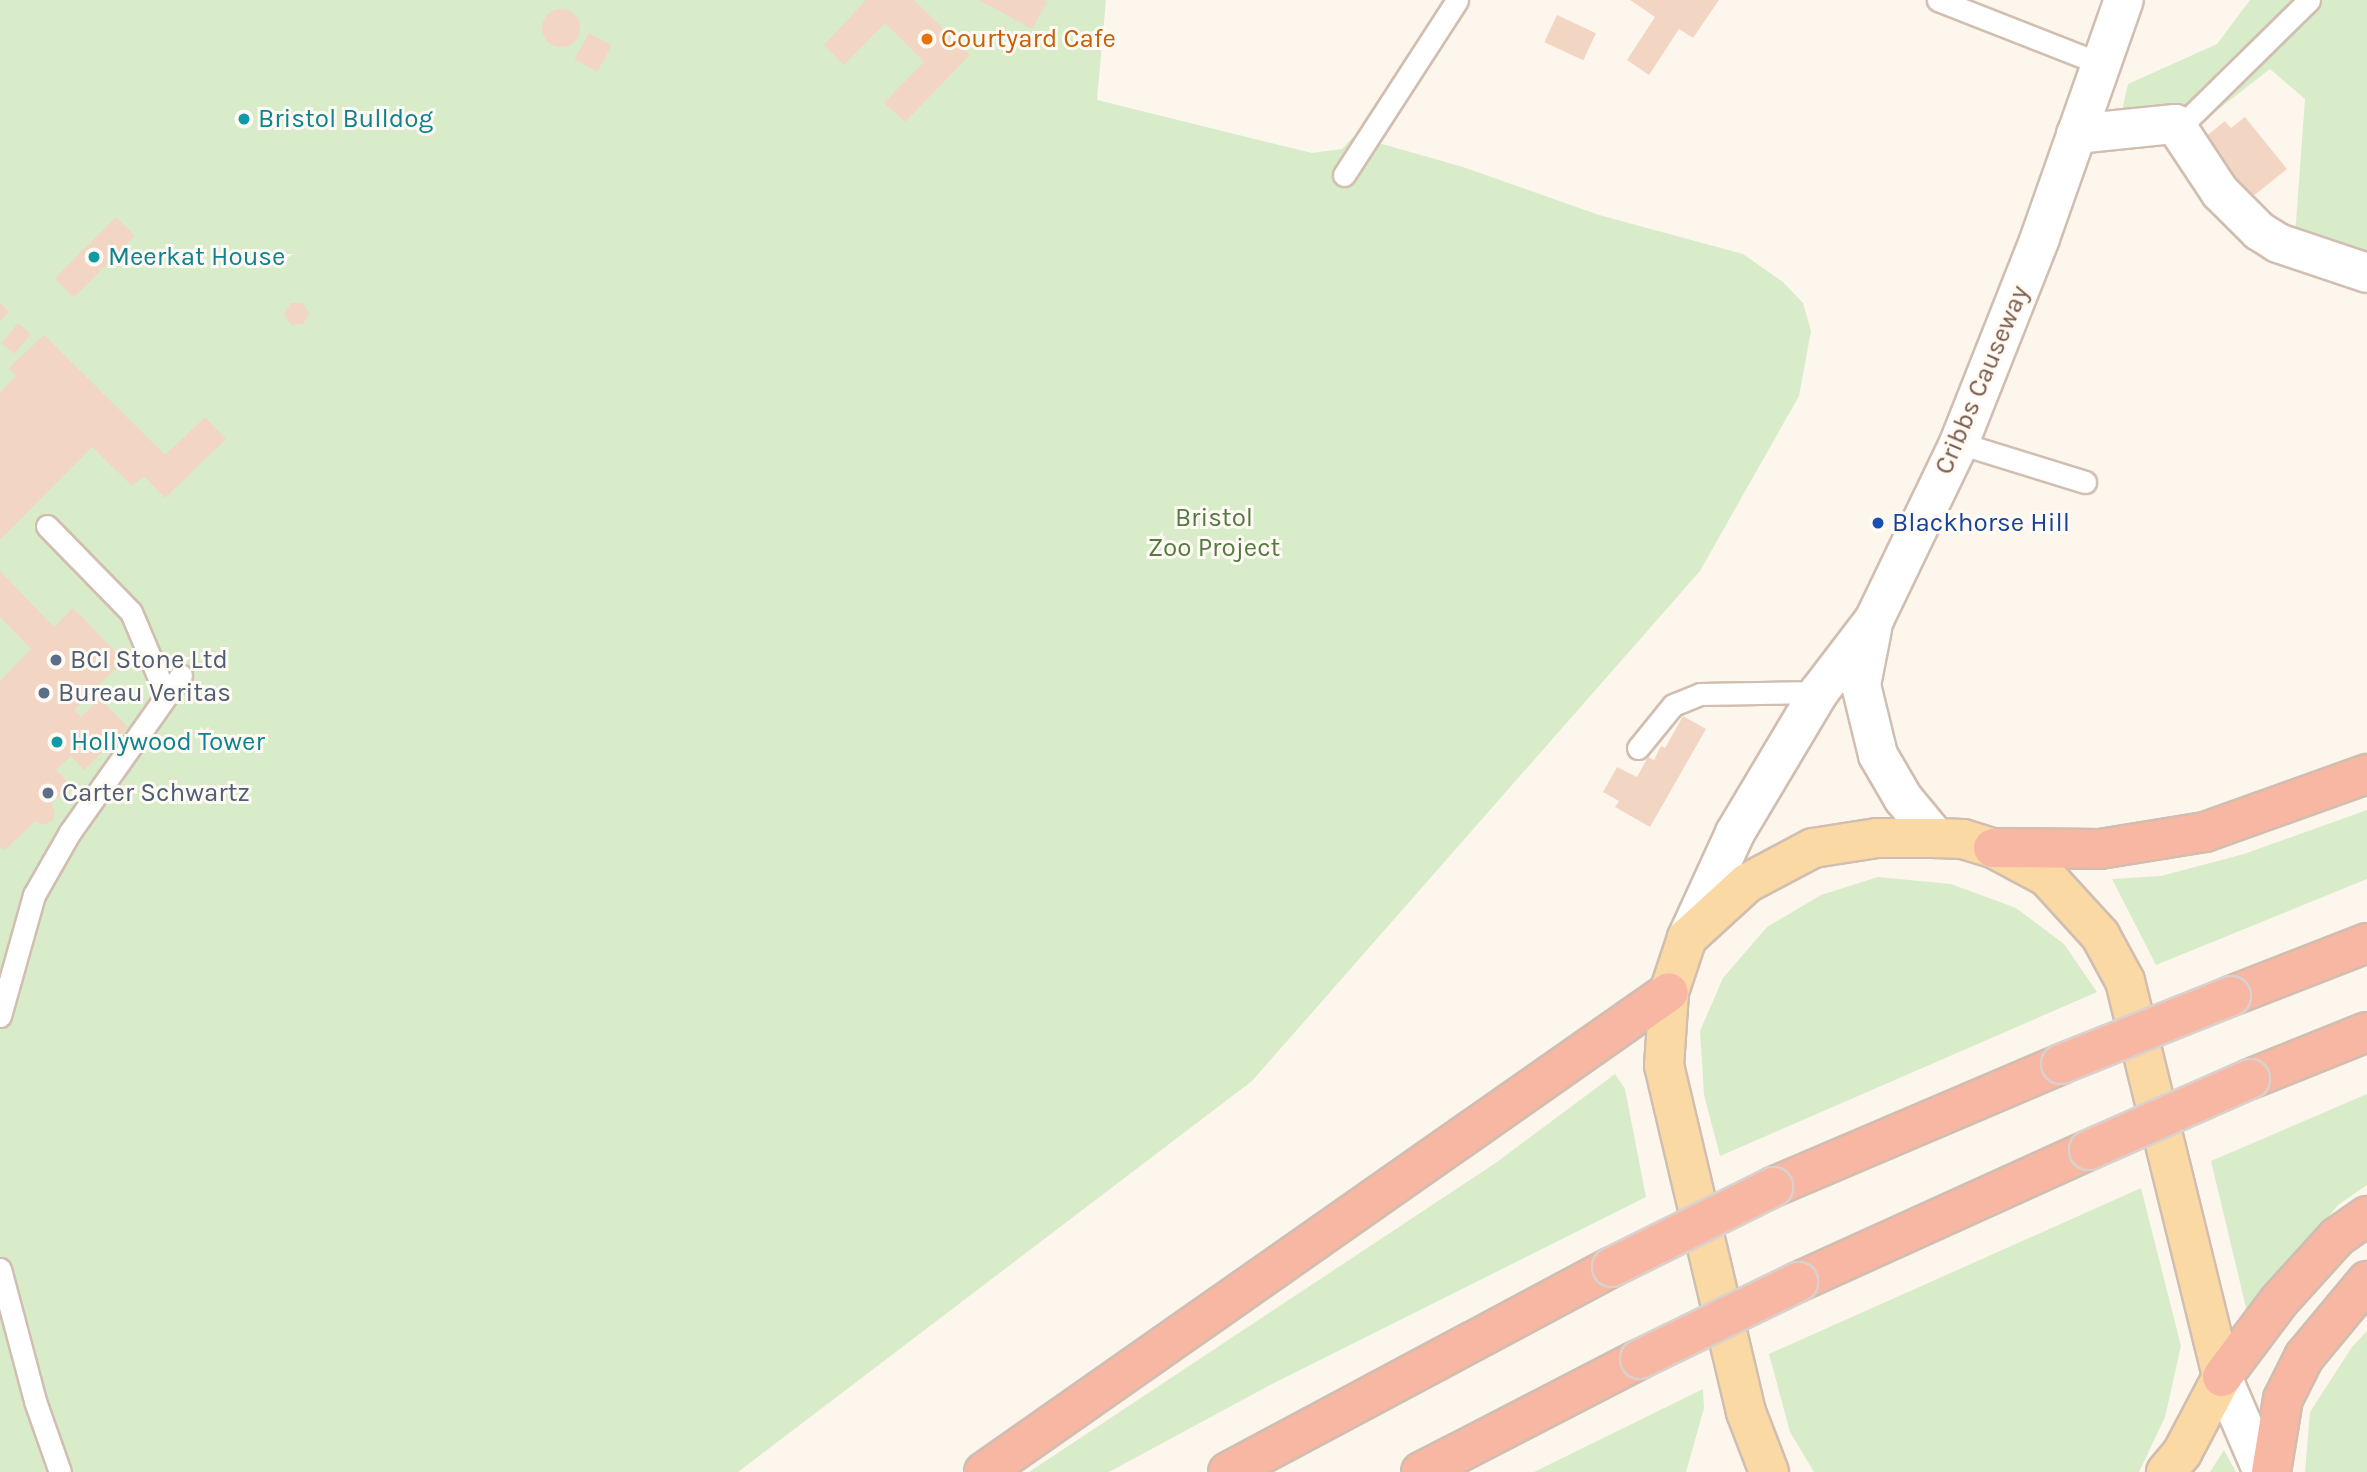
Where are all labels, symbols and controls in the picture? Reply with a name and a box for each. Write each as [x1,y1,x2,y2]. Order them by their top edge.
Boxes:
place label: Courtyard Cafe [941,23,1116,55]
marker: Courtyard Cafe [919,31,935,47]
place label: Bristol Bulldog [258,103,433,135]
marker: Bristol Bulldog [236,111,252,127]
place label: Meerkat House [108,241,285,273]
marker: Meerkat House [86,249,102,265]
street label: Cribbs Causeway [1928,281,2036,479]
park label: Bristol Zoo Project [1148,502,1280,564]
place label: Blackhorse Hill [1892,507,2070,539]
marker: Blackhorse Hill [1870,515,1886,531]
place label: BCI Stone Ltd [70,644,228,676]
marker: BCI Stone Ltd [48,652,64,668]
place label: Bureau Veritas [58,677,231,709]
marker: Bureau Veritas [36,685,52,701]
place label: Hollywood Tower [71,726,265,758]
marker: Hollywood Tower [49,734,65,750]
place label: Carter Schwartz [62,777,250,809]
marker: Carter Schwartz [40,785,56,801]

